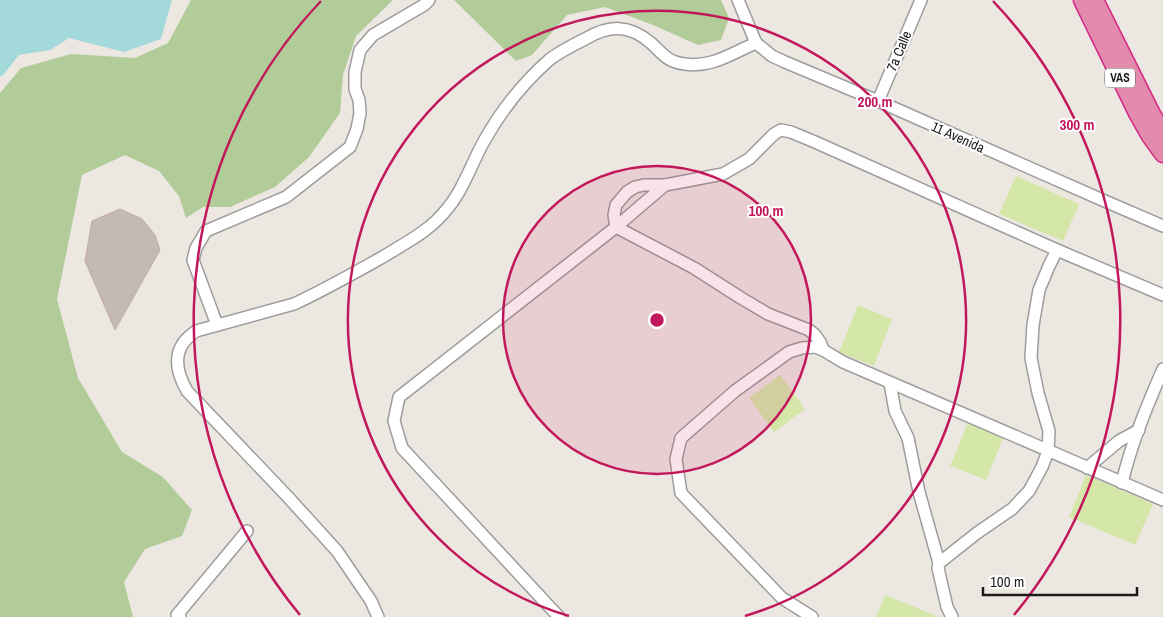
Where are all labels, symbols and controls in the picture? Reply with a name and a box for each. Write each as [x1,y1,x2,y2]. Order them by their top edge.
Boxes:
street label: 7a Calle [882,28,916,74]
road number: VAS [1105,68,1135,88]
text: 200 m [858,91,892,112]
text: 300 m [1060,114,1094,135]
street label: 11 Avenida [929,117,988,157]
text: 100 m [749,200,783,221]
centre of rings [648,311,666,329]
scale bar [983,564,1137,596]
text: 100 m [990,571,1024,592]

